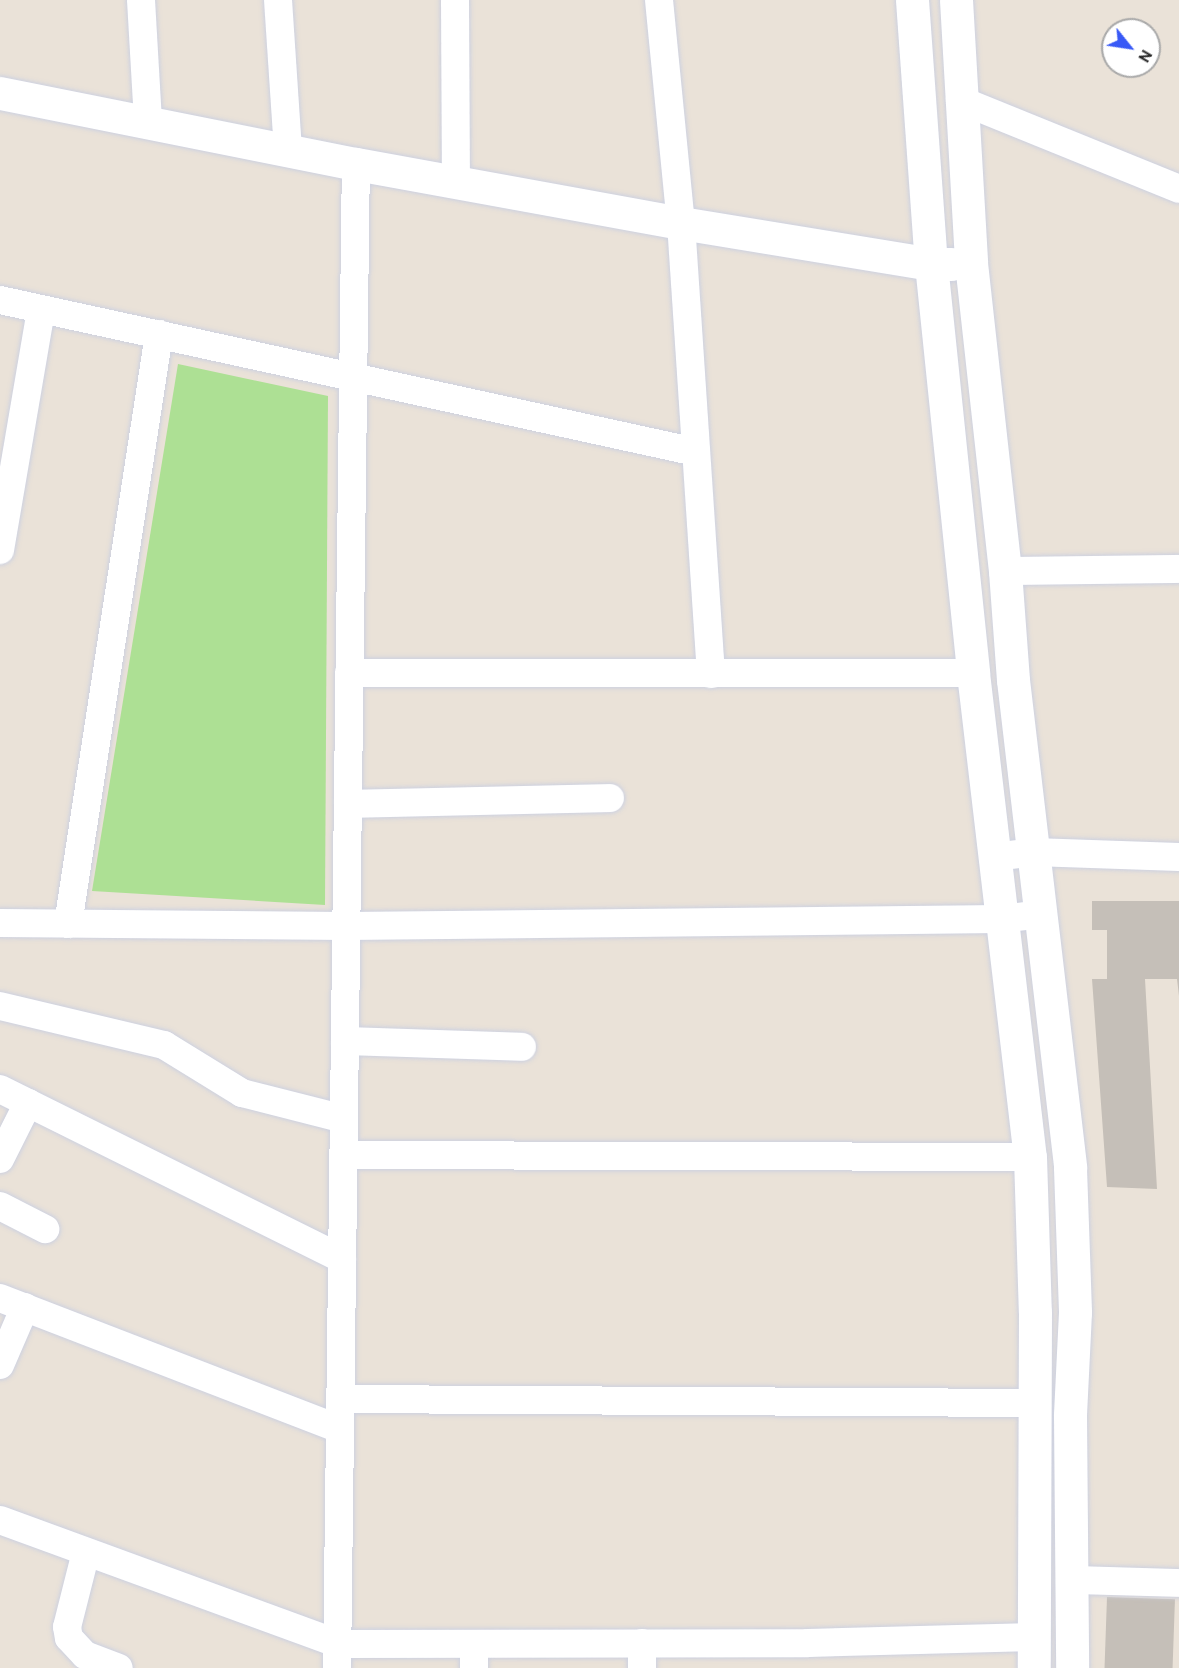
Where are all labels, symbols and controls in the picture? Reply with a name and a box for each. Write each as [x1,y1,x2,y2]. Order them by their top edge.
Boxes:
north arrow [1101,18,1161,78]
text: N [1134,47,1156,66]

